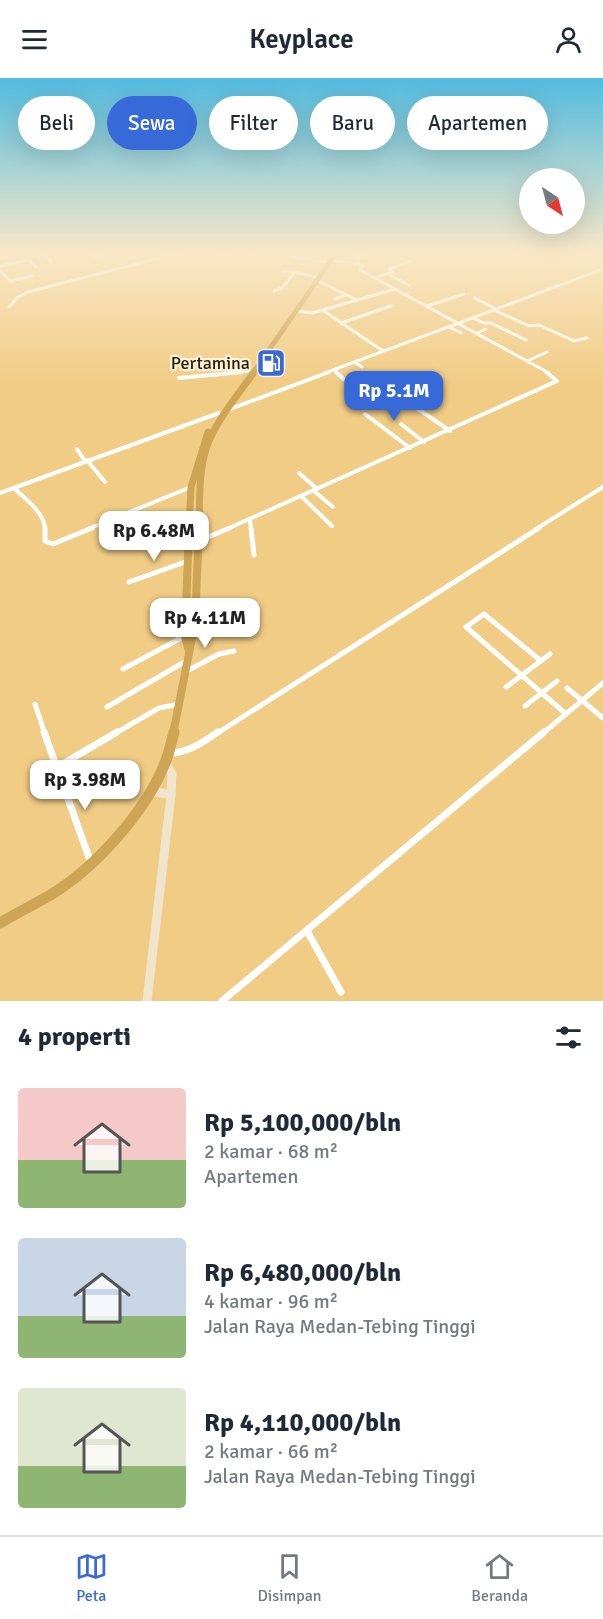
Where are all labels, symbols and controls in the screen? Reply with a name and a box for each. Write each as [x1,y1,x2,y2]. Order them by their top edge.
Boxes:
icon: menu [18,23,51,56]
text: Keyplace [249,23,354,56]
icon: person [552,23,585,56]
chip: Beli [18,96,95,150]
chip: Sewa [107,96,197,150]
chip: Filter [209,96,298,150]
chip: Baru [310,96,395,150]
chip: Apartemen [407,96,548,150]
north arrow [519,168,585,234]
map controls [519,168,585,234]
fuel station icon: Pertamina [255,347,287,379]
place label: Pertamina [171,352,250,374]
pin: Rp 5.1M [339,371,449,422]
text: Rp 5.1M [358,378,430,403]
pin: Rp 6.48M [92,511,216,562]
text: Rp 6.48M [113,518,195,543]
pin: Rp 4.11M [143,598,267,649]
text: Rp 4.11M [164,605,246,630]
pin: Rp 3.98M [23,760,147,811]
text: Rp 3.98M [44,767,126,792]
text: 4 properti [18,1021,131,1053]
icon: filters [552,1021,585,1054]
text: Rp 5,100,000/bln [204,1107,401,1139]
icon: home [66,1112,138,1184]
text: 2 kamar · 68 m² [204,1139,338,1164]
text: Apartemen [204,1164,298,1189]
text: Rp 6,480,000/bln [204,1257,401,1289]
icon: home [66,1262,138,1334]
text: 4 kamar · 96 m² [204,1289,338,1314]
text: Jalan Raya Medan-Tebing Tinggi [204,1314,476,1339]
text: Rp 4,110,000/bln [204,1407,401,1439]
icon: home [66,1412,138,1484]
text: 2 kamar · 66 m² [204,1439,338,1464]
text: Jalan Raya Medan-Tebing Tinggi [204,1464,476,1489]
tab: Peta [75,1550,108,1606]
tab: Disimpan [257,1550,322,1606]
tab: Beranda [471,1550,528,1606]

